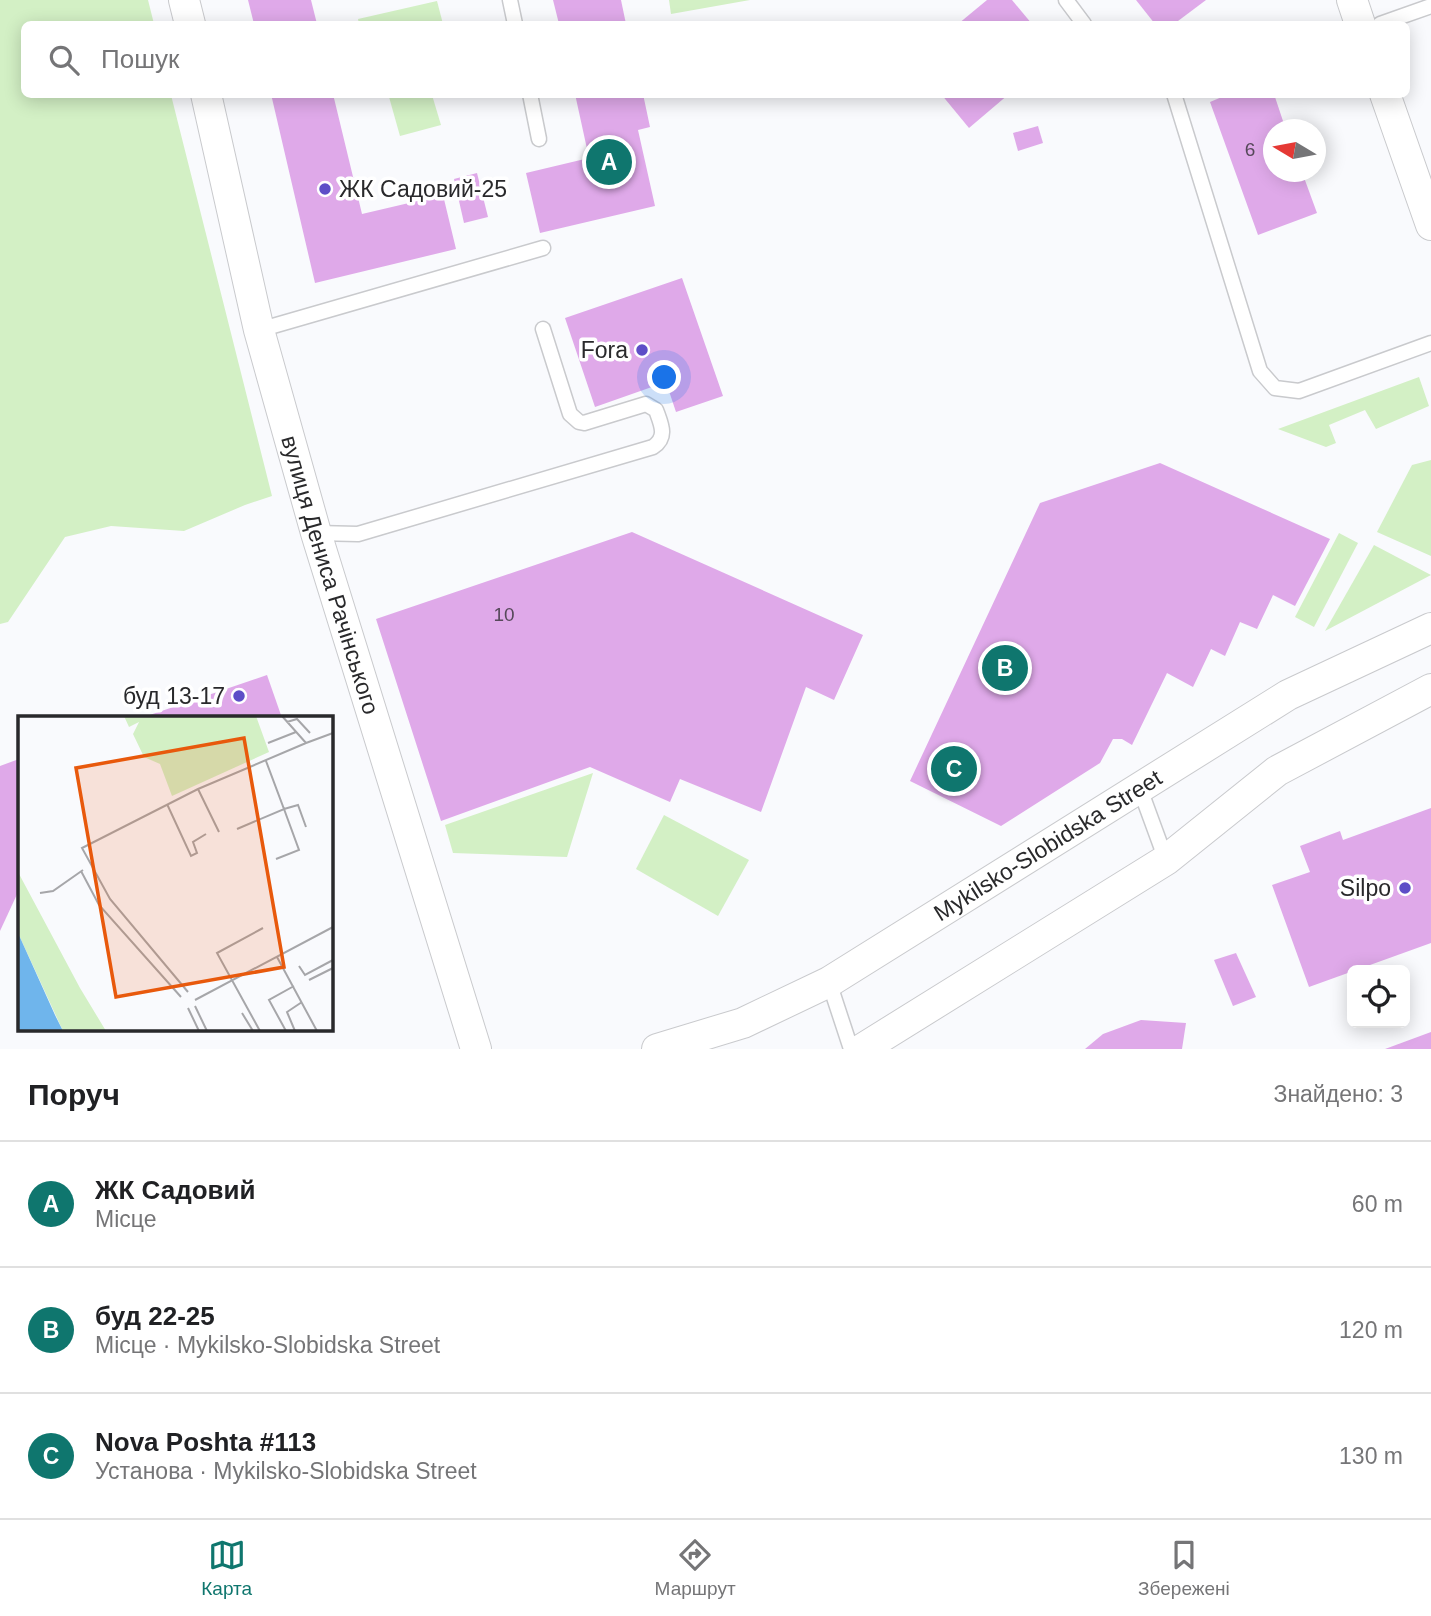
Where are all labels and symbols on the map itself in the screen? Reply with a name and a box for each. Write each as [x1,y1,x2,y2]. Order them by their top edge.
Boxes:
north arrow [1263,119,1326,182]
pin: A [586,136,632,188]
house number: 6 [1245,139,1255,160]
place label: ЖК Садовий-25 [339,176,507,202]
marker: ЖК Садовий-25 [317,181,333,197]
place label: Fora [581,337,628,363]
marker: Fora [634,342,650,358]
your location [647,360,681,394]
street label: вулиця Дениса Рачінського [276,433,384,717]
house number: 10 [493,604,515,625]
pin: B [982,642,1028,694]
place label: буд 13-17 [123,683,225,709]
marker: буд 13-17 [231,688,247,704]
inset map [18,716,332,1032]
pin: C [931,743,977,795]
street label: Mykilsko-Slobidska Street [929,764,1167,926]
place label: Silpo [1340,875,1391,901]
marker: Silpo [1397,880,1413,896]

